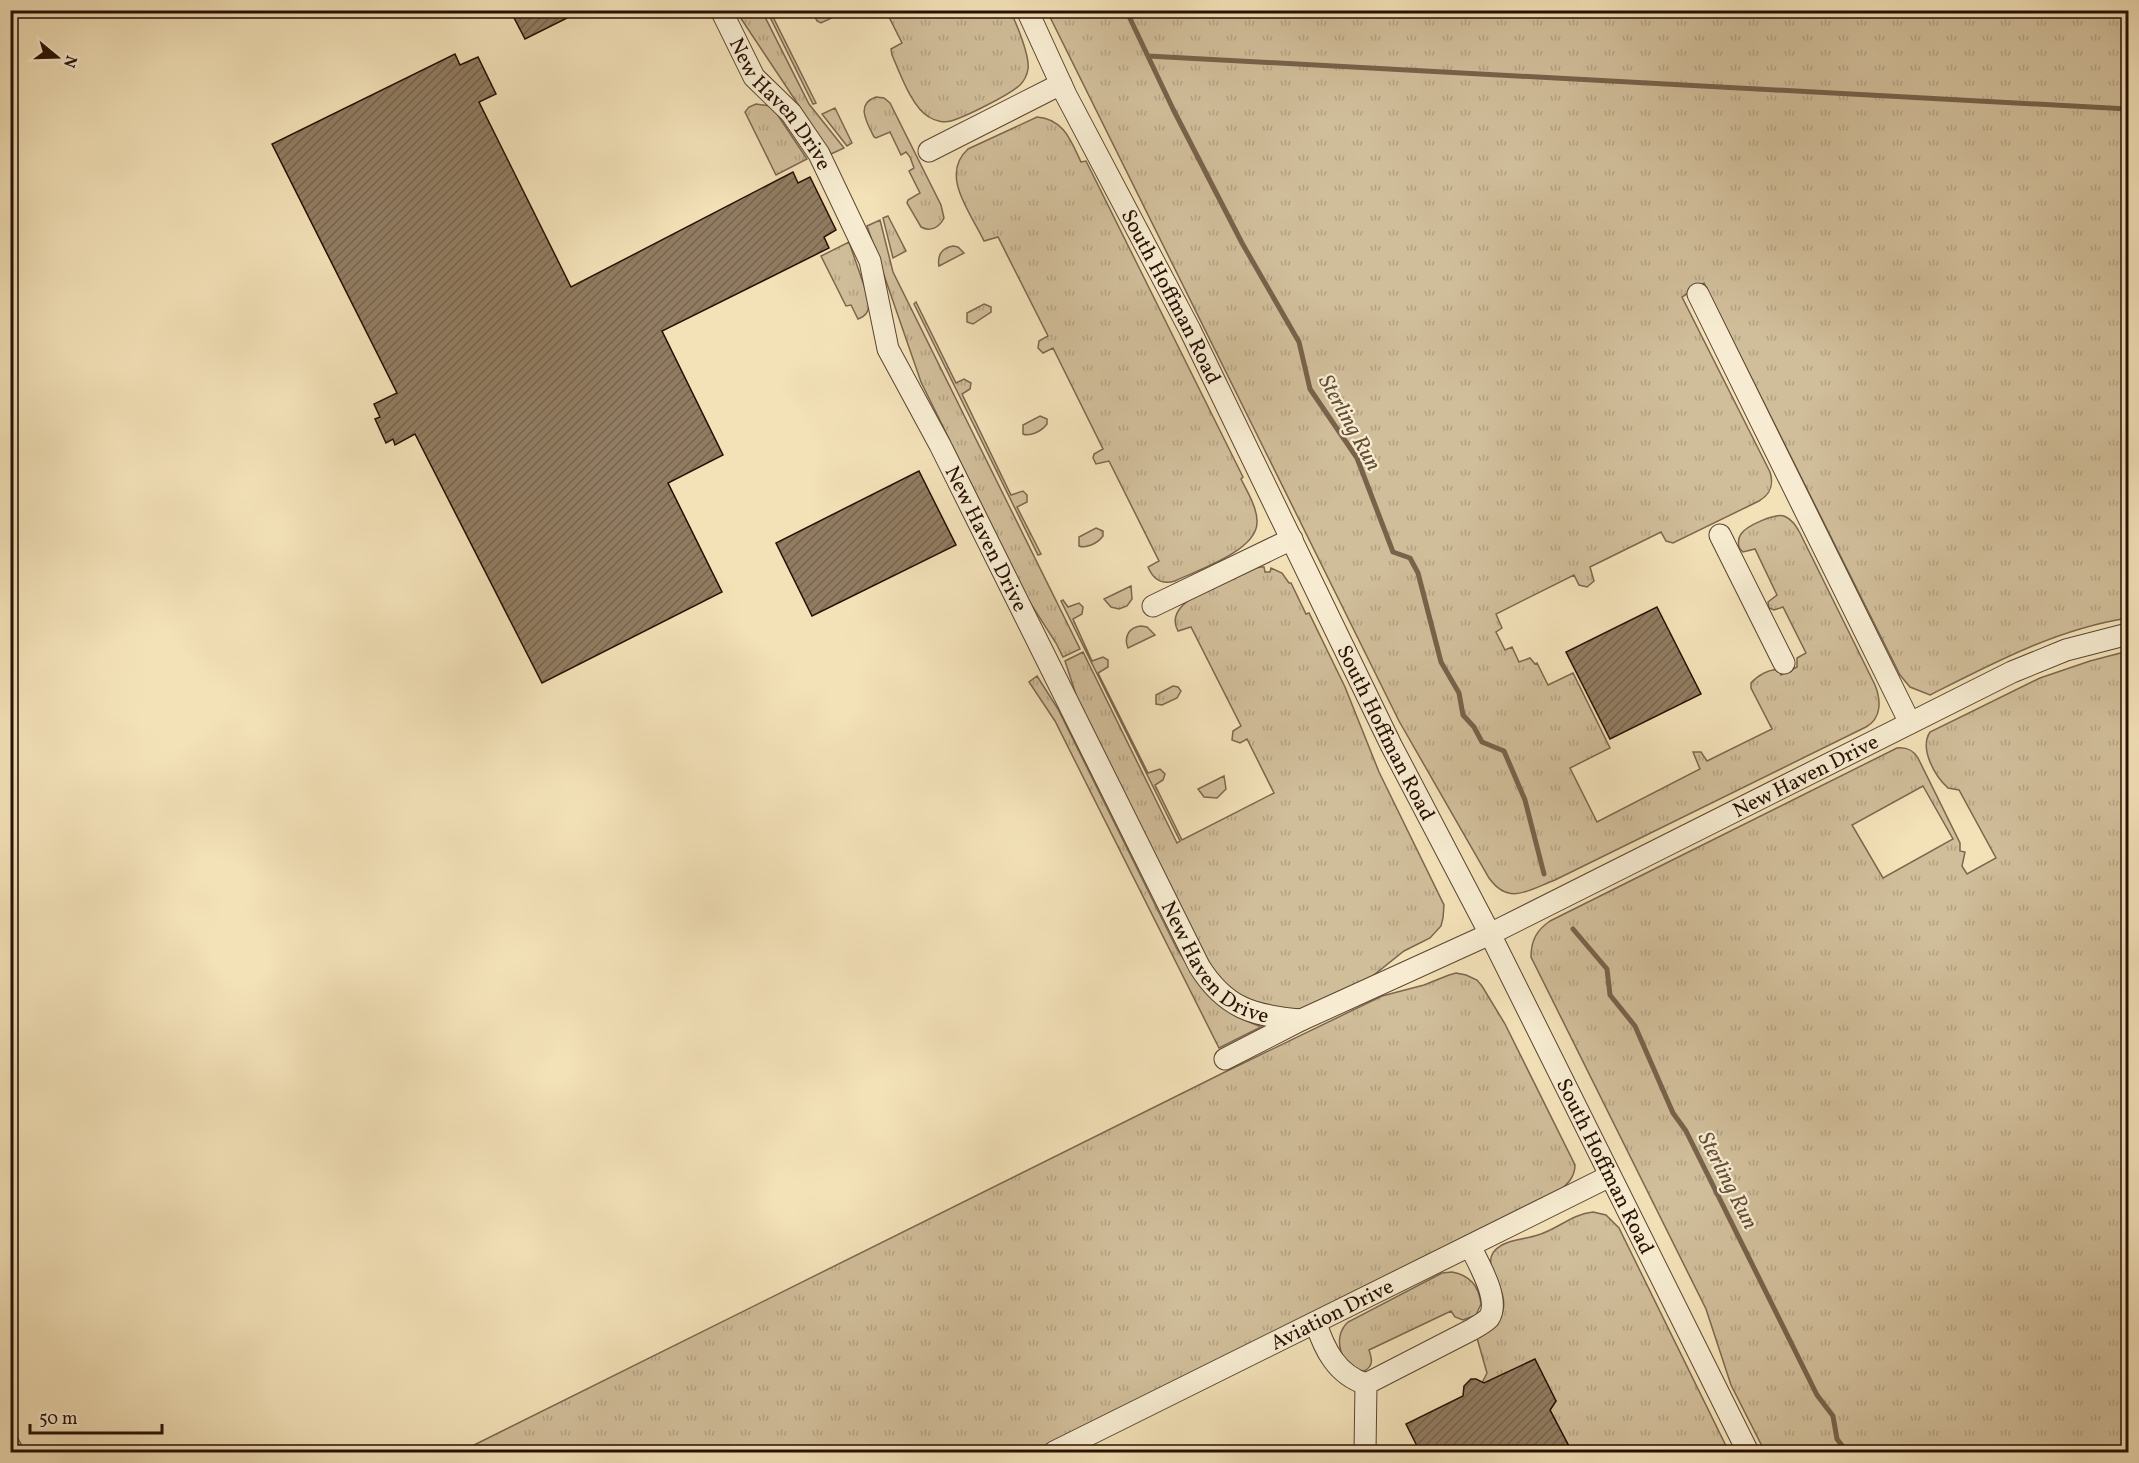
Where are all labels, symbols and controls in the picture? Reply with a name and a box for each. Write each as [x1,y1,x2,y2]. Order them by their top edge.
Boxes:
north arrow [27,27,87,87]
street label: New Haven Drive [721,33,838,175]
text: N [57,52,82,71]
street label: South Hoffman Road [1113,205,1227,389]
water label: Sterling Run [1310,369,1388,477]
street label: New Haven Drive [937,461,1034,617]
street label: South Hoffman Road [1329,640,1441,826]
street label: New Haven Drive [1728,728,1884,826]
street label: New Haven Drive [1153,896,1272,1031]
street label: South Hoffman Road [1548,1074,1660,1260]
water label: Sterling Run [1689,1127,1765,1235]
street label: Aviation Drive [1266,1273,1399,1358]
scale bar [30,1397,162,1435]
text: 50 m [39,1407,78,1432]

